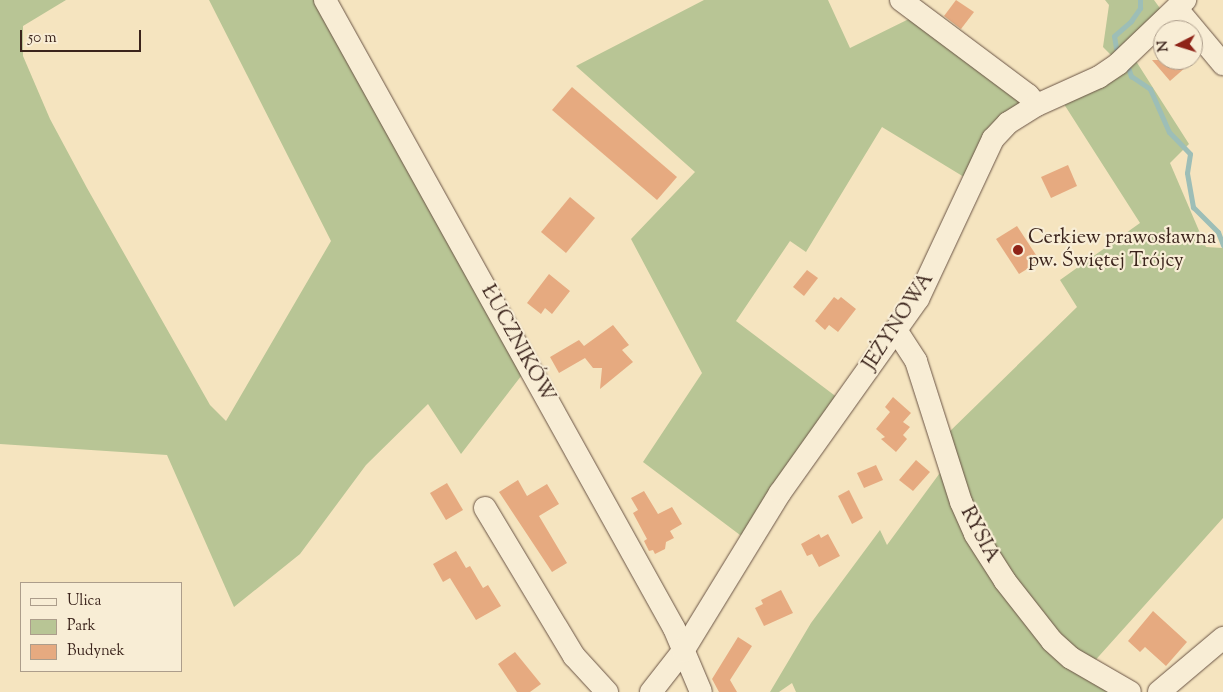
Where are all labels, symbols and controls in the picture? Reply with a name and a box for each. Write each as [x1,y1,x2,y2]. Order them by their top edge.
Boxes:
scale bar [22,20,144,52]
north arrow [1153,20,1203,70]
text: 50 m [28,28,57,49]
text: N [1154,40,1175,53]
place label: Cerkiew prawosławna pw. Świętej Trójcy [1028,226,1216,273]
marker: Cerkiew prawosławna pw. Świętej Trójcy [1012,244,1024,256]
street label: JEŻYNOWA [859,269,939,375]
street label: ŁUCZNIKÓW [475,281,559,407]
street label: RYSIA [954,503,1004,567]
legend [20,582,182,672]
text: Ulica [67,591,101,612]
text: Park [67,616,96,637]
text: Budynek [67,641,125,662]

